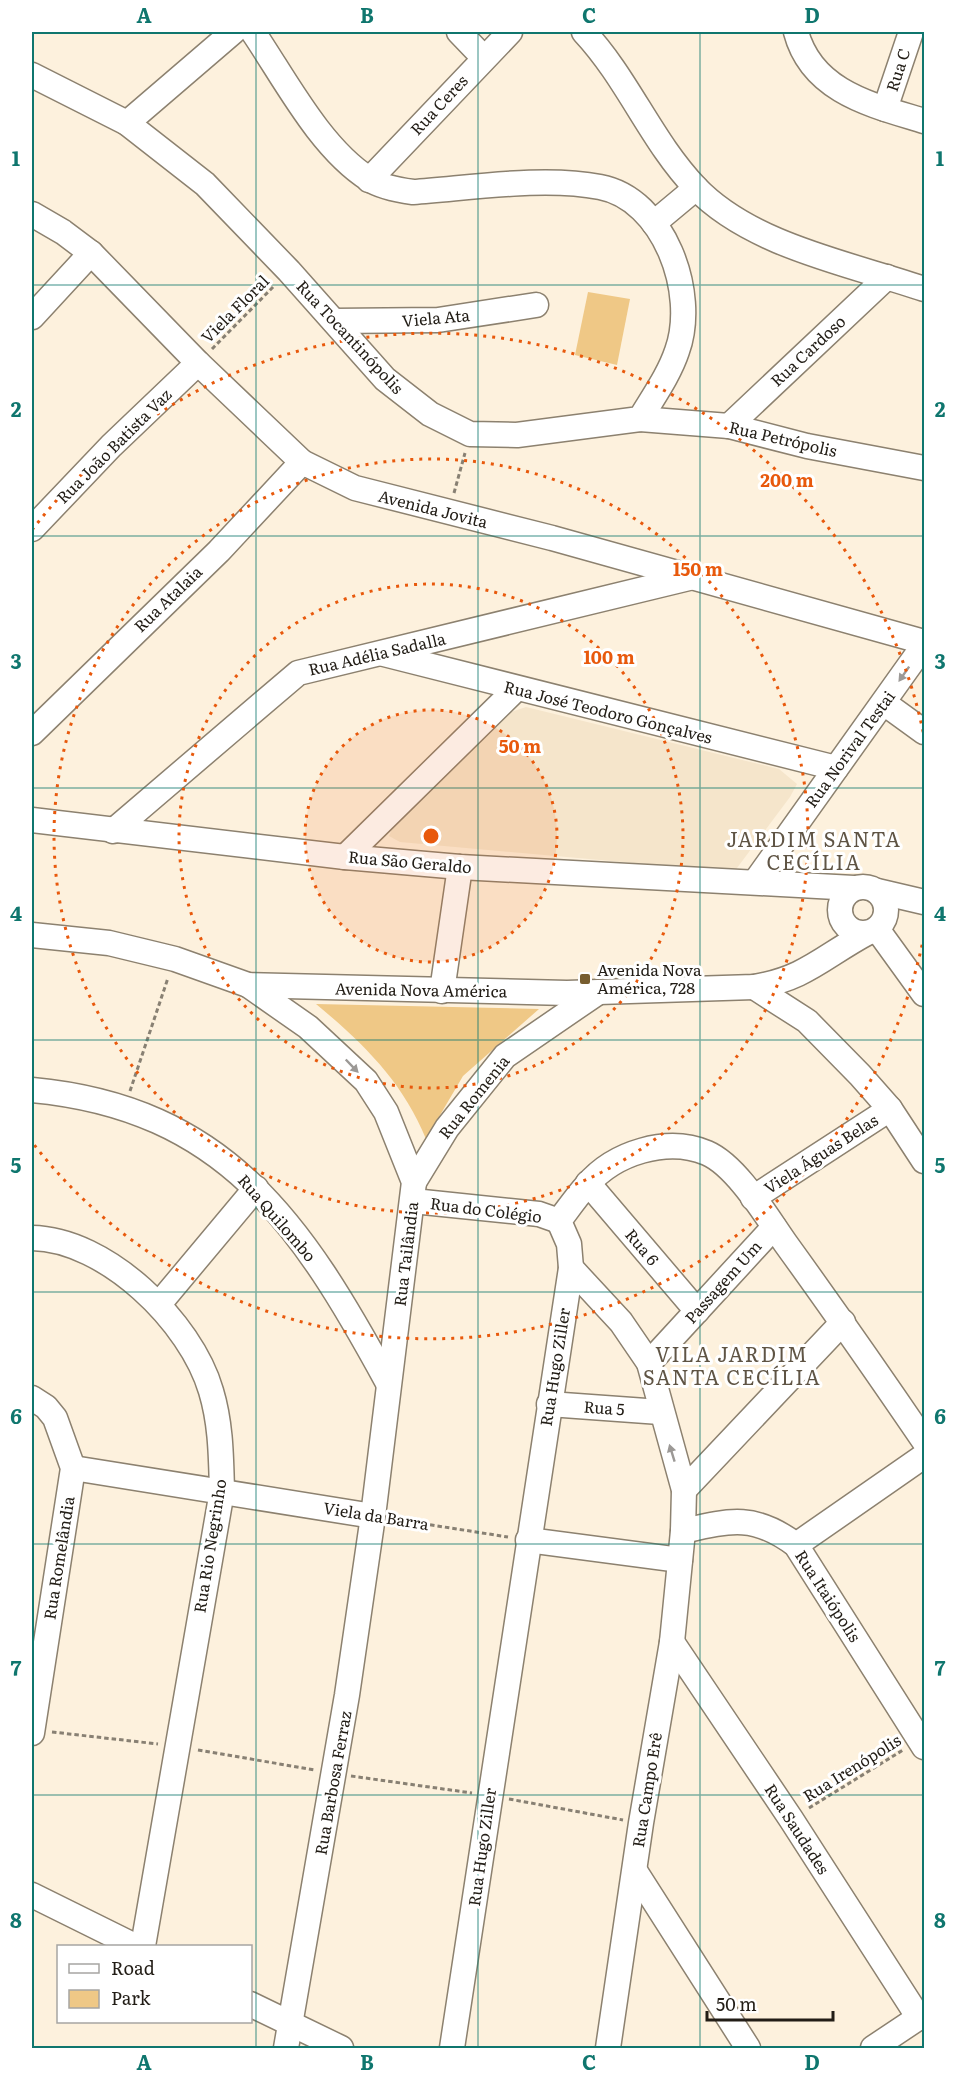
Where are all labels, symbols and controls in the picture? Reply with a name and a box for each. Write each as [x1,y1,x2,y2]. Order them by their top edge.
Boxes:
text: A [136,0,152,29]
text: B [360,0,374,29]
text: C [582,0,596,29]
text: D [804,0,820,29]
street label: Rua C [879,45,915,94]
street label: Rua Ceres [404,69,473,140]
text: 1 [12,142,20,172]
text: 1 [936,142,944,172]
street label: Viela Floral [195,269,274,348]
street label: Rua Tocantinópolis [292,274,410,399]
street label: Viela Ata [401,302,471,332]
street label: Rua Cardoso [764,309,850,391]
street label: Rua João Batista Vaz [50,382,177,508]
text: 2 [11,393,22,423]
text: 2 [935,393,946,423]
street label: Rua Petrópolis [727,414,840,462]
text: 200 m [760,466,814,493]
street label: Avenida Jovita [376,483,491,533]
text: 150 m [673,555,723,582]
street label: Rua Atalaia [128,559,207,637]
street label: Rua Adélia Sadalla [306,625,448,681]
text: 100 m [583,643,635,670]
text: 3 [10,645,22,675]
text: 3 [934,645,946,675]
one-way arrow [899,666,910,682]
street label: Rua José Teodoro Gonçalves [502,674,715,749]
street label: Rua Norival Testai [798,685,900,812]
text: 50 m [499,732,541,759]
district label: JARDIM SANTA CECÍLIA [727,823,901,876]
centre of rings [421,826,441,846]
street label: Rua São Geraldo [347,844,473,878]
text: 4 [10,897,22,927]
text: 4 [934,897,946,927]
place label: Avenida Nova América, 728 [597,957,702,999]
marker: Avenida Nova América, 728 [578,972,592,986]
street label: Avenida Nova América [335,975,508,1003]
street label: Rua Romenia [432,1049,515,1143]
one-way arrow [345,1059,359,1074]
street label: Viela Águas Belas [759,1107,882,1199]
text: 5 [11,1149,22,1179]
text: 5 [935,1149,946,1179]
street label: Rua Quilombo [233,1168,323,1266]
street label: Rua do Colégio [429,1190,543,1228]
street label: Rua Tailândia [387,1200,423,1308]
street label: Rua 6 [620,1223,666,1270]
street label: Passagem Um [678,1234,767,1328]
street label: Rua Hugo Ziller [533,1306,575,1428]
district label: VILA JARDIM SANTA CECÍLIA [643,1338,821,1391]
street label: Rua 5 [583,1394,625,1420]
text: 6 [10,1400,22,1430]
text: 6 [934,1400,946,1430]
one-way arrow [667,1444,676,1462]
street label: Rua Rio Negrinho [187,1477,231,1615]
street label: Rua Romelândia [36,1494,80,1621]
street label: Viela da Barra [322,1495,431,1535]
street label: Rua Itaiópolis [790,1545,868,1646]
text: 7 [11,1652,22,1682]
text: 7 [935,1652,946,1682]
street label: Rua Barbosa Ferraz [308,1709,357,1857]
street label: Rua Irenópolis [798,1727,905,1807]
street label: Rua Campo Erê [625,1731,667,1849]
street label: Rua Saudades [759,1778,836,1879]
street label: Rua Hugo Ziller [461,1786,501,1908]
text: 8 [10,1904,22,1934]
text: 8 [934,1904,946,1934]
legend [57,1945,252,2023]
text: Road [111,1954,155,1981]
text: Park [111,1984,152,2011]
scale bar [707,1984,833,2022]
text: 50 m [716,1990,757,2017]
text: A [136,2046,152,2076]
text: B [360,2046,374,2076]
text: C [582,2046,596,2076]
text: D [804,2046,820,2076]

